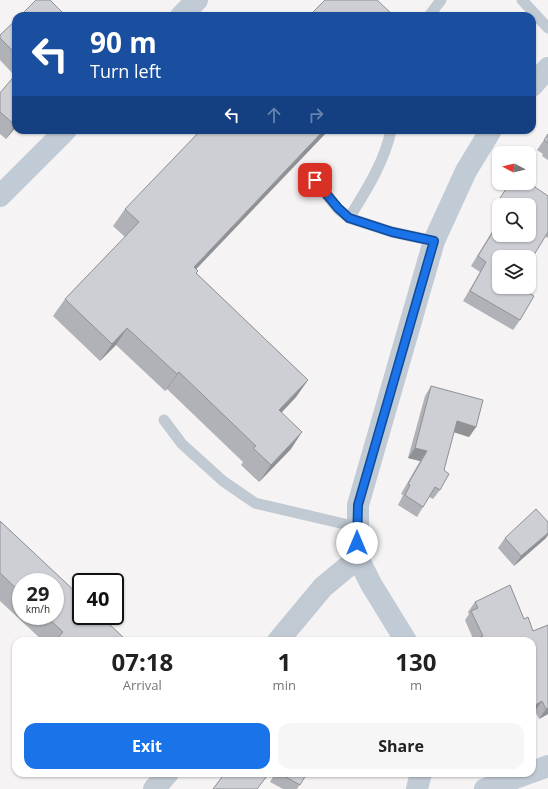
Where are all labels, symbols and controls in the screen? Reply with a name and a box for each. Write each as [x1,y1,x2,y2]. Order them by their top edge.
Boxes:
text: 90 m [90,23,157,61]
icon: left [24,28,76,80]
text: Turn left [90,59,161,83]
icon: left [221,104,243,126]
icon: ahead [263,104,285,126]
icon: right [305,104,327,126]
north arrow [492,146,536,190]
map controls [492,146,536,294]
pin [298,163,332,197]
icon: arrive [304,169,326,191]
button: search [492,198,536,242]
button: layers [492,250,536,294]
position arrow [336,522,378,564]
speed limit sign: 40 [72,573,124,625]
text: 29 [27,580,49,607]
text: km/h [26,602,50,616]
text: 07:18 [111,645,173,678]
text: 1 [277,645,291,678]
text: 130 [395,645,437,678]
text: Arrival [123,676,162,694]
text: min [273,676,296,694]
text: m [410,676,422,694]
button: Exit [24,723,270,769]
button: Share [278,723,524,769]

